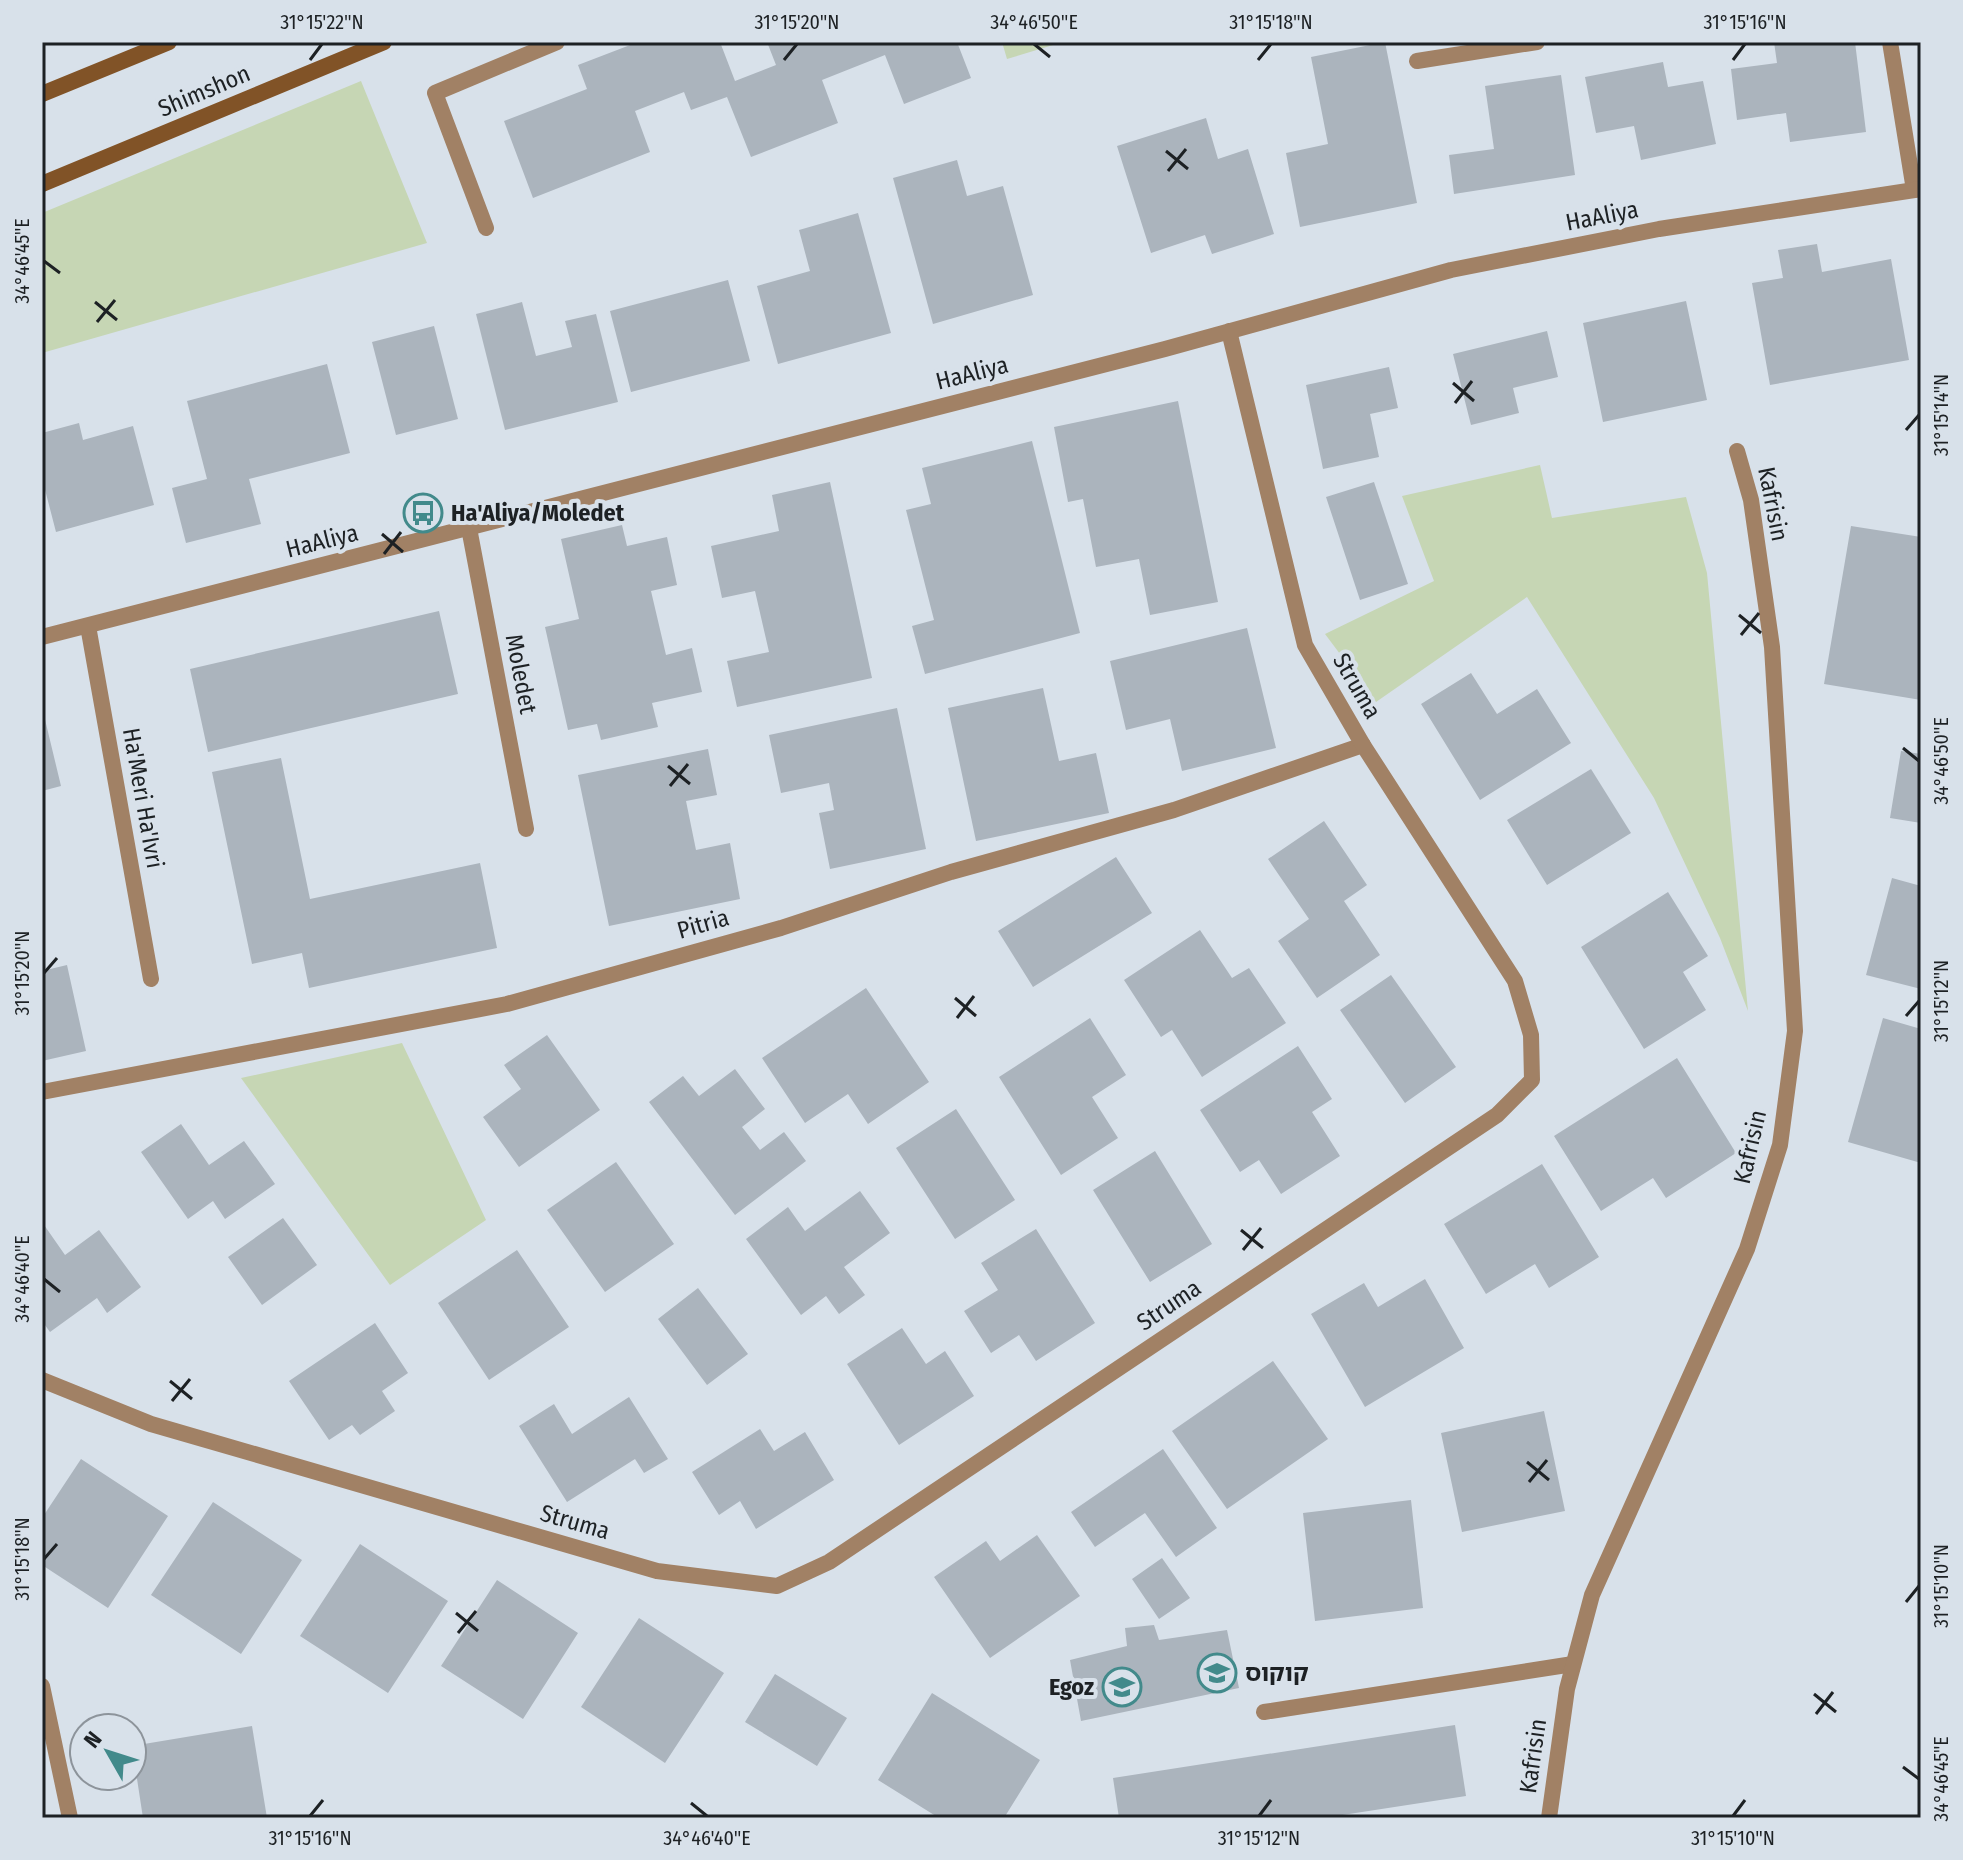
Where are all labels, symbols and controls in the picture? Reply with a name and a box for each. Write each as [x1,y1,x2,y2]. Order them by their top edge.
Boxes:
text: 31°15'22"N [280,10,364,34]
text: 31°15'20"N [755,10,839,34]
text: 34°46'50"E [990,10,1078,34]
text: 31°15'18"N [1229,10,1313,34]
text: 31°15'16"N [1703,10,1787,34]
street label: Shimshon [154,59,254,123]
street label: HaAliya [1563,195,1641,237]
text: 34°46'45"E [10,218,34,304]
street label: HaAliya [933,351,1011,395]
text: 31°15'14"N [1929,374,1953,456]
street label: Kafrisin [1752,465,1794,543]
bus stop icon: Ha'Aliya/Moledet [402,492,444,534]
place label: Ha'Aliya/Moledet [451,499,625,527]
street label: HaAliya [283,519,361,563]
street label: Moledet [500,632,542,716]
street label: Struma [1327,648,1387,724]
text: 34°46'50"E [1929,717,1953,805]
street label: Ha'Meri Ha'Ivri [117,726,169,870]
street label: Pitria [674,903,732,945]
text: 31°15'20"N [10,931,34,1015]
text: 31°15'12"N [1929,960,1953,1042]
street label: Kafrisin [1728,1107,1772,1187]
text: 34°46'40"E [10,1235,34,1323]
street label: Struma [1132,1274,1206,1336]
street label: Struma [537,1499,613,1545]
text: 31°15'18"N [10,1517,34,1601]
text: 31°15'10"N [1929,1544,1953,1628]
school or university icon: קוקוס [1196,1652,1238,1694]
place label: קוקוס [1245,1659,1309,1687]
school or university icon: Egoz [1101,1666,1143,1708]
place label: Egoz [1049,1673,1094,1701]
north arrow [68,1712,148,1792]
street label: Kafrisin [1514,1717,1552,1795]
text: N [78,1726,107,1753]
text: 34°46'45"E [1929,1736,1953,1822]
text: 31°15'16"N [268,1826,352,1850]
text: 34°46'40"E [663,1826,751,1850]
text: 31°15'12"N [1218,1826,1300,1850]
text: 31°15'10"N [1691,1826,1775,1850]

